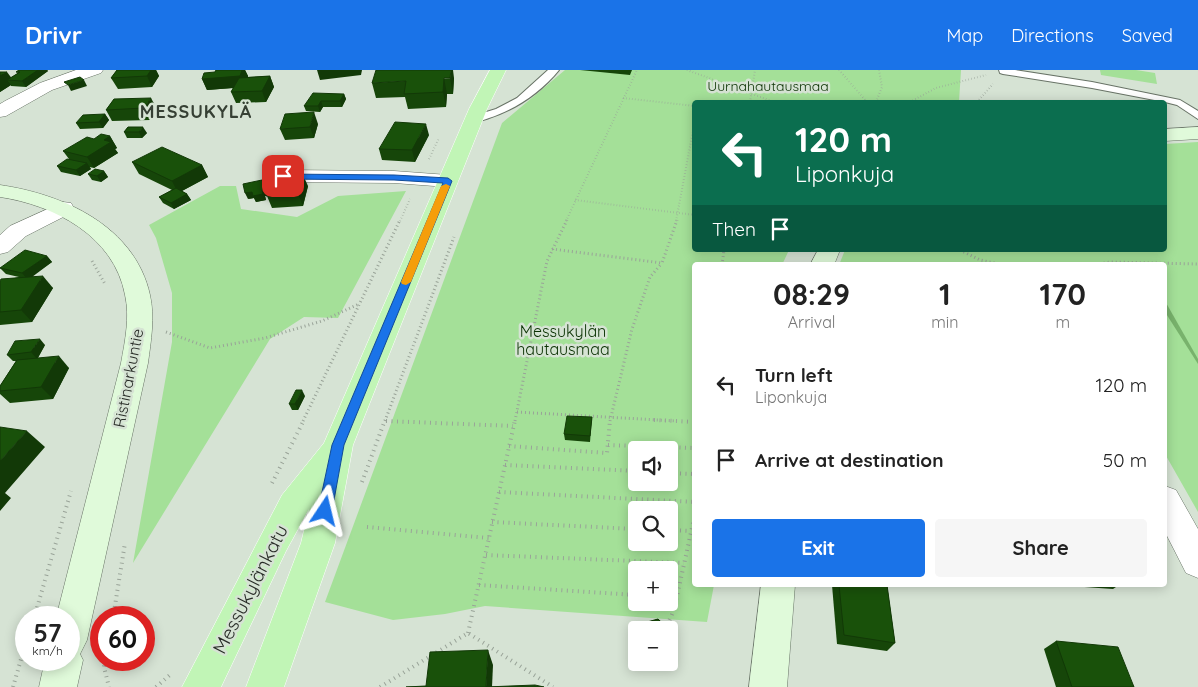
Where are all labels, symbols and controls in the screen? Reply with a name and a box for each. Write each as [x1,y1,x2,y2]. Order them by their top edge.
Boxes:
text: Drivr [25,20,82,50]
text: Map [946,24,983,47]
text: Directions [1011,24,1094,47]
text: Saved [1122,24,1173,47]
park label: Uurnahautausmaa [707,77,829,95]
district label: MESSUKYLÄ [140,100,252,123]
text: 120 m [795,117,892,161]
icon: left [712,120,777,185]
pin [262,155,304,197]
text: Liponkuja [795,160,894,188]
icon: arrive [269,162,297,190]
icon: arrive [766,215,794,243]
text: Then [712,217,756,241]
text: 08:29 [773,275,850,313]
text: 1 [939,275,951,313]
text: 170 [1039,275,1086,313]
text: Arrival [788,312,836,332]
text: min [931,312,958,332]
text: m [1055,312,1070,332]
park label: Messukylän hautausmaa [516,321,610,359]
street label: Ristinarkuntie [109,327,147,429]
text: Turn left [755,363,833,387]
icon: left [712,371,740,399]
text: 120 m [1096,373,1147,397]
text: Liponkuja [755,387,827,407]
map controls [628,441,678,671]
button: sound [628,441,678,491]
icon: arrive [712,446,740,474]
text: Arrive at destination [755,448,944,472]
text: 50 m [1103,448,1147,472]
position arrow [298,484,350,536]
button: search [628,501,678,551]
button: Exit [712,519,925,577]
button: Share [935,519,1147,577]
street label: Messukylänkatu [207,520,293,658]
button: + [628,561,678,611]
speed limit sign: 60 [90,606,155,671]
text: 57 [33,617,62,648]
button: − [628,621,678,671]
text: km/h [32,643,63,658]

